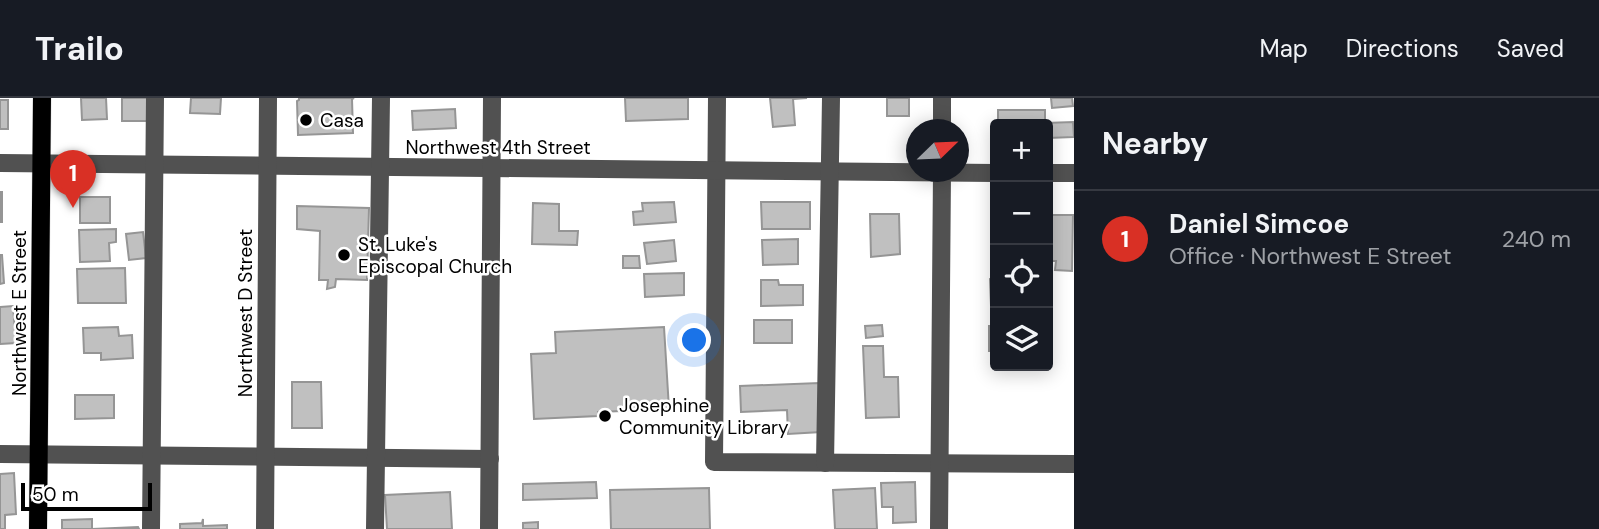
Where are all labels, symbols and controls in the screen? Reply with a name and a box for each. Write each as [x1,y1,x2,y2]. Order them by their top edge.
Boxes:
text: Trailo [35,27,124,70]
text: Map [1260,33,1308,64]
text: Directions [1346,33,1459,64]
text: Saved [1497,33,1564,64]
place label: Casa [320,108,364,133]
marker: Casa [298,112,314,128]
north arrow [906,119,969,182]
map controls [990,119,1053,371]
button: + [990,119,1053,182]
text: Nearby [1102,124,1208,163]
street label: Northwest 4th Street [405,135,591,160]
pin: 1 [50,150,96,208]
button: − [990,182,1053,245]
text: Daniel Simcoe [1169,207,1349,241]
text: 1 [1121,224,1129,254]
text: 240 m [1502,224,1571,254]
street label: Northwest D Street [233,229,258,397]
street label: Northwest E Street [7,230,32,396]
place label: St. Luke's Episcopal Church [358,232,512,279]
text: Office · Northwest E Street [1169,241,1452,271]
button: locate [990,245,1053,308]
marker: St. Luke's Episcopal Church [336,247,352,263]
button: layers [990,308,1053,371]
your location [677,323,711,357]
place label: Josephine Community Library [619,393,789,440]
marker: Josephine Community Library [597,408,613,424]
scale bar [21,480,152,512]
text: 50 m [32,482,79,507]

